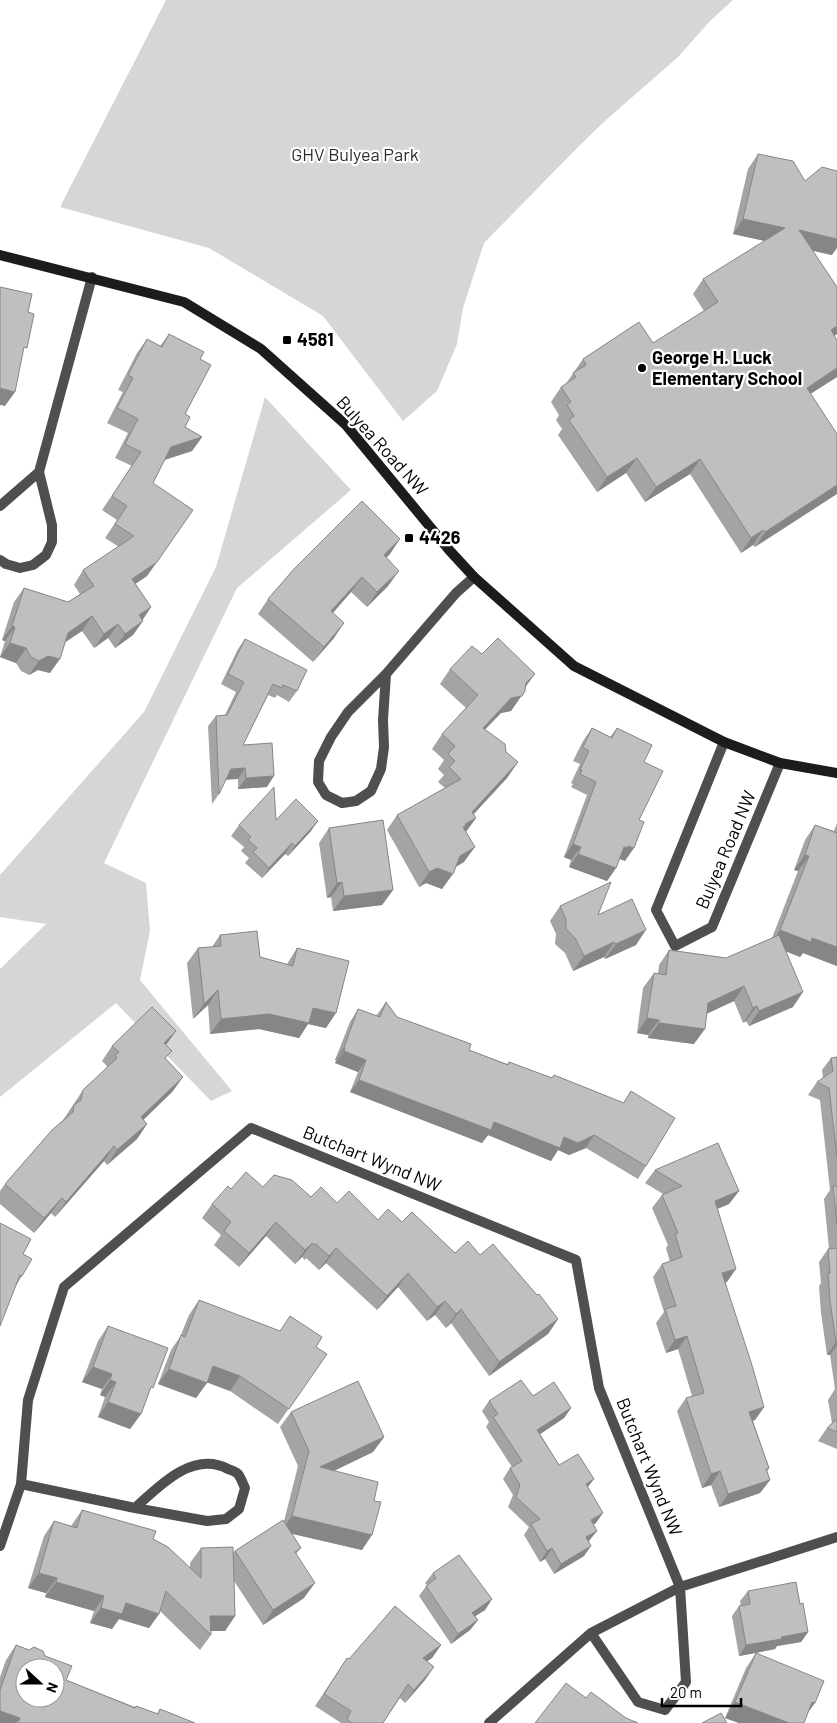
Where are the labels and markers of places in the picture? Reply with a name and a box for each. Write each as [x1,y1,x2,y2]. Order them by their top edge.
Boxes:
place label: 4581 [297,328,334,350]
marker: 4581 [281,334,293,346]
place label: George H. Luck Elementary School [652,346,802,389]
marker: George H. Luck Elementary School [636,362,648,374]
place label: 4426 [419,526,461,548]
marker: 4426 [403,532,415,544]

